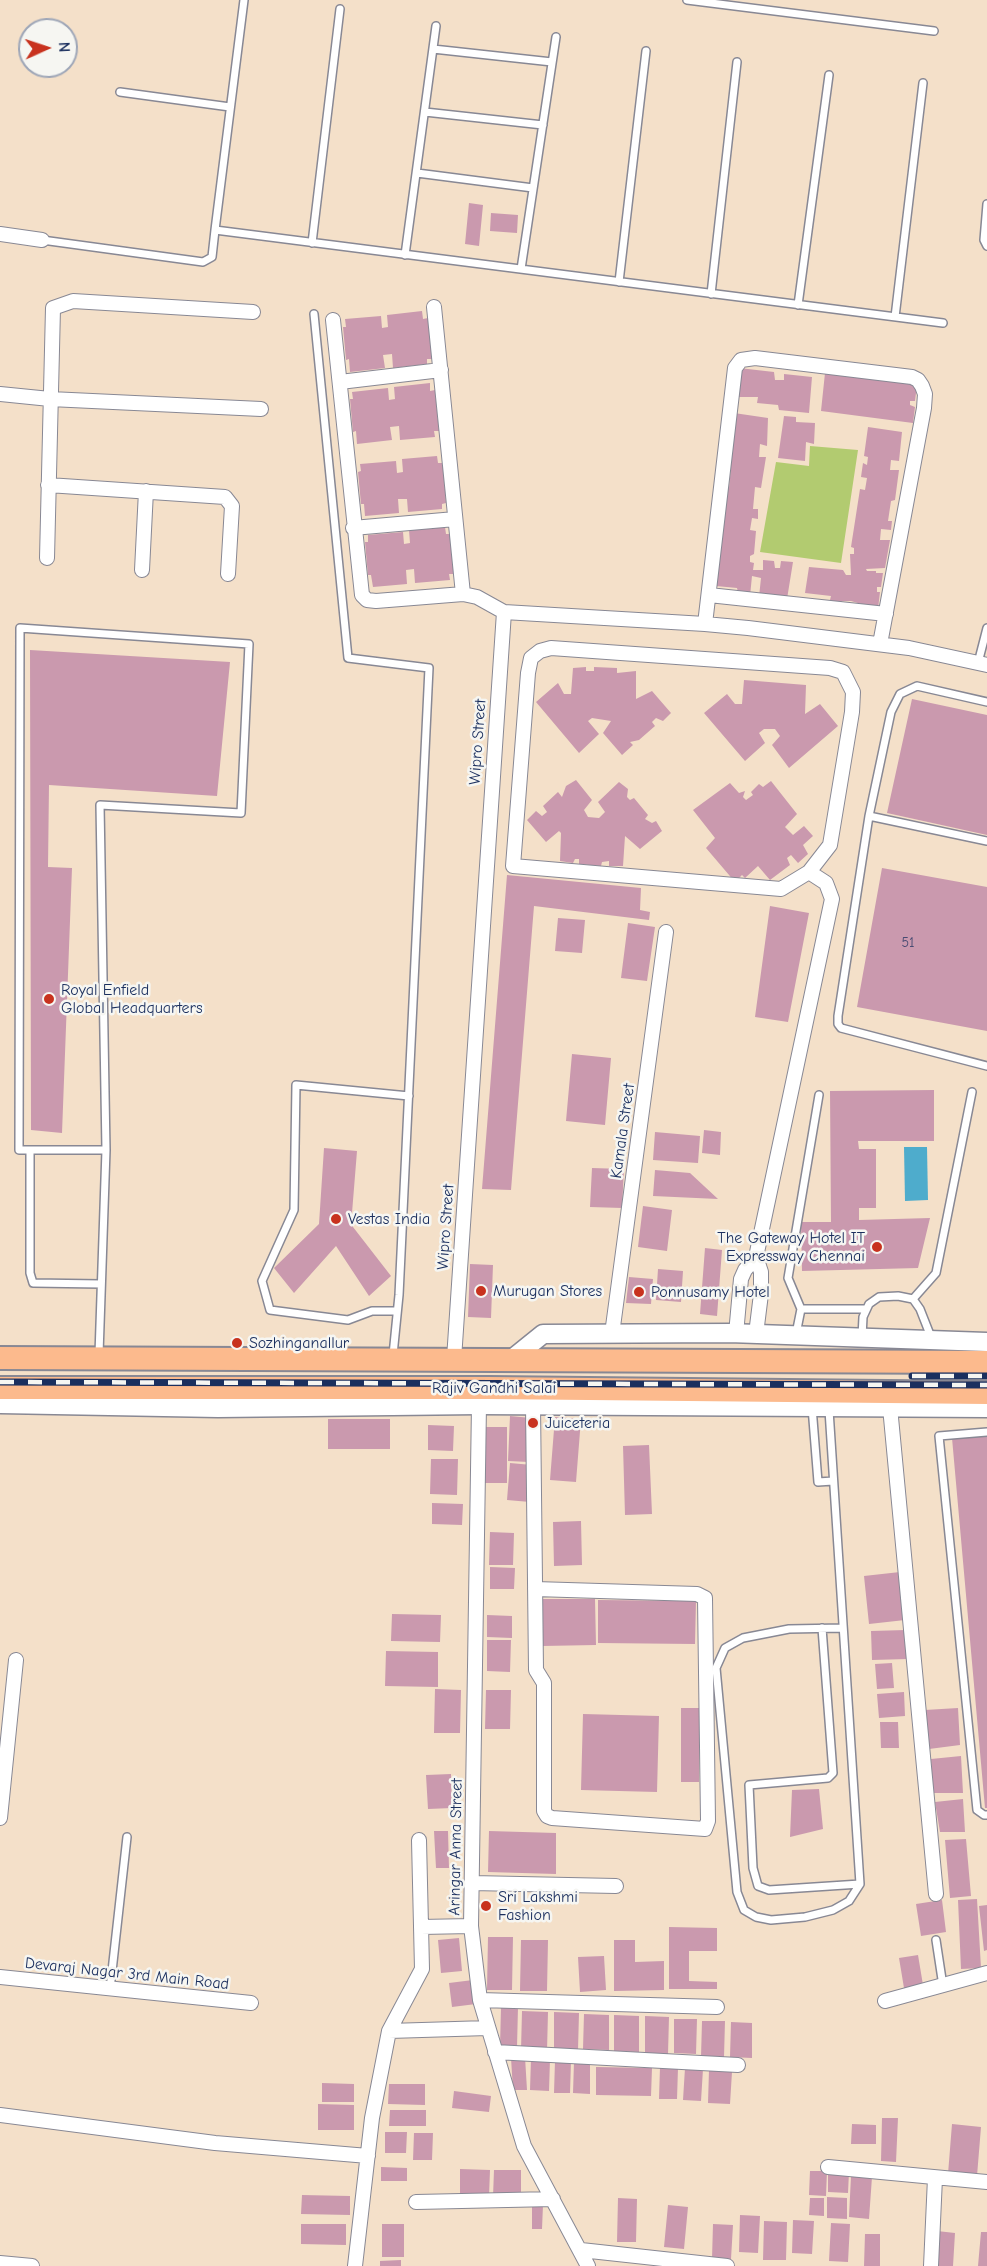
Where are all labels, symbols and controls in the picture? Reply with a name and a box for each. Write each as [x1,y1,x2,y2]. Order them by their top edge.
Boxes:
north arrow [18,18,78,78]
text: N [55,41,73,53]
street label: Wipro Street [465,698,491,786]
house number: 51 [901,935,915,951]
place label: Royal Enfield Global Headquarters [61,980,203,1018]
marker: Royal Enfield Global Headquarters [42,992,56,1006]
street label: Kamala Street [607,1082,639,1180]
street label: Wipro Street [433,1183,459,1271]
place label: Vestas India [348,1209,430,1229]
marker: Vestas India [329,1212,343,1226]
place label: The Gateway Hotel IT Expressway Chennai [717,1228,865,1266]
marker: The Gateway Hotel IT Expressway Chennai [870,1240,884,1254]
place label: Murugan Stores [493,1281,602,1301]
place label: Ponnusamy Hotel [651,1282,770,1302]
marker: Murugan Stores [474,1284,488,1298]
marker: Ponnusamy Hotel [632,1285,646,1299]
place label: Sozhinganallur [249,1333,349,1353]
marker: Sozhinganallur [230,1336,244,1350]
street label: Rajiv Gandhi Salai [432,1378,556,1398]
place label: Juiceteria [545,1413,610,1433]
marker: Juiceteria [526,1416,540,1430]
street label: Aringar Anna Street [445,1778,467,1916]
place label: Sri Lakshmi Fashion [498,1887,578,1925]
marker: Sri Lakshmi Fashion [479,1899,493,1913]
street label: Devaraj Nagar 3rd Main Road [24,1954,230,1994]

